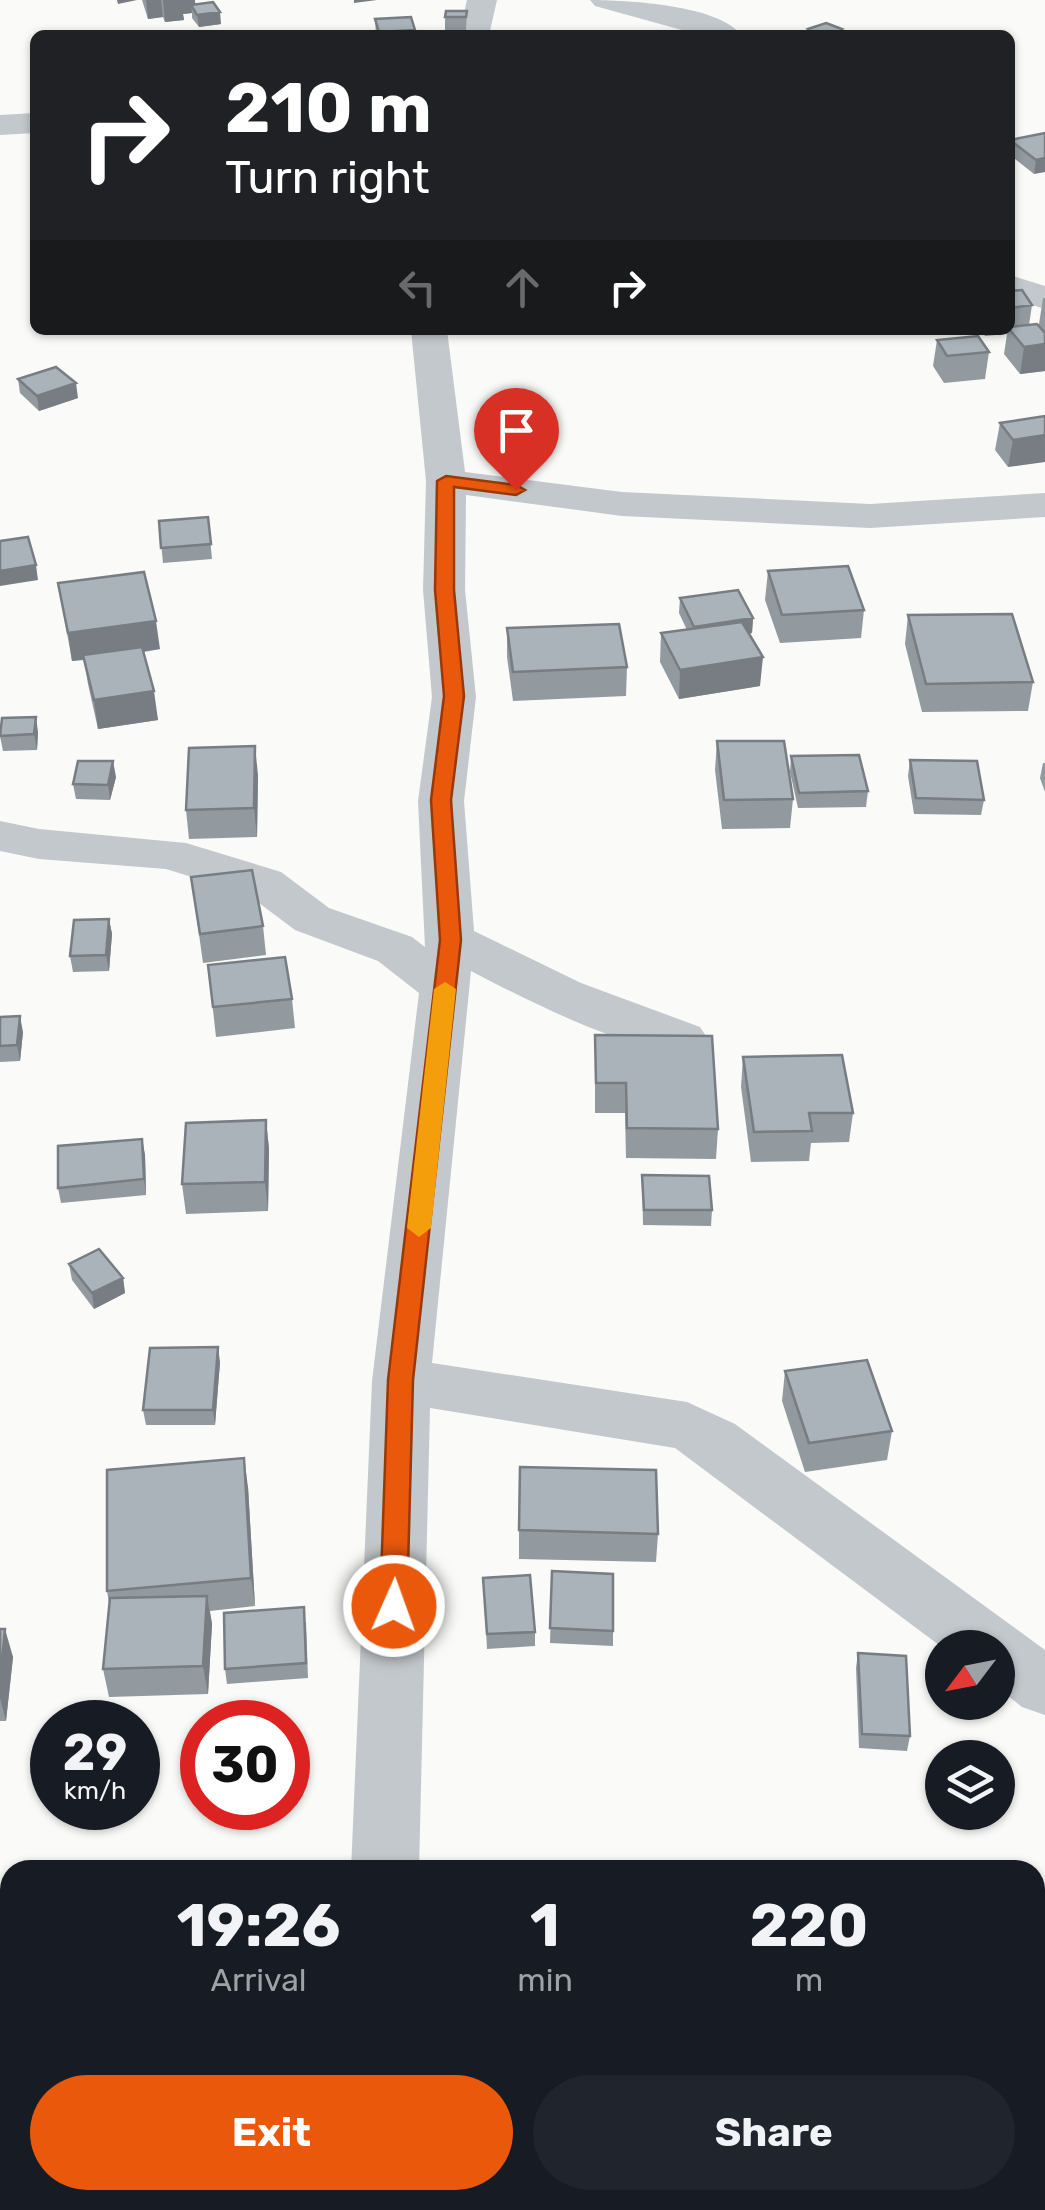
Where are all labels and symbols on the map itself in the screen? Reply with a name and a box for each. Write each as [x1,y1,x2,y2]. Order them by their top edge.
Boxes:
pin [474,388,559,491]
position arrow [342,1554,446,1658]
north arrow [925,1630,1015,1720]
speed limit sign: 30 [180,1700,310,1830]

